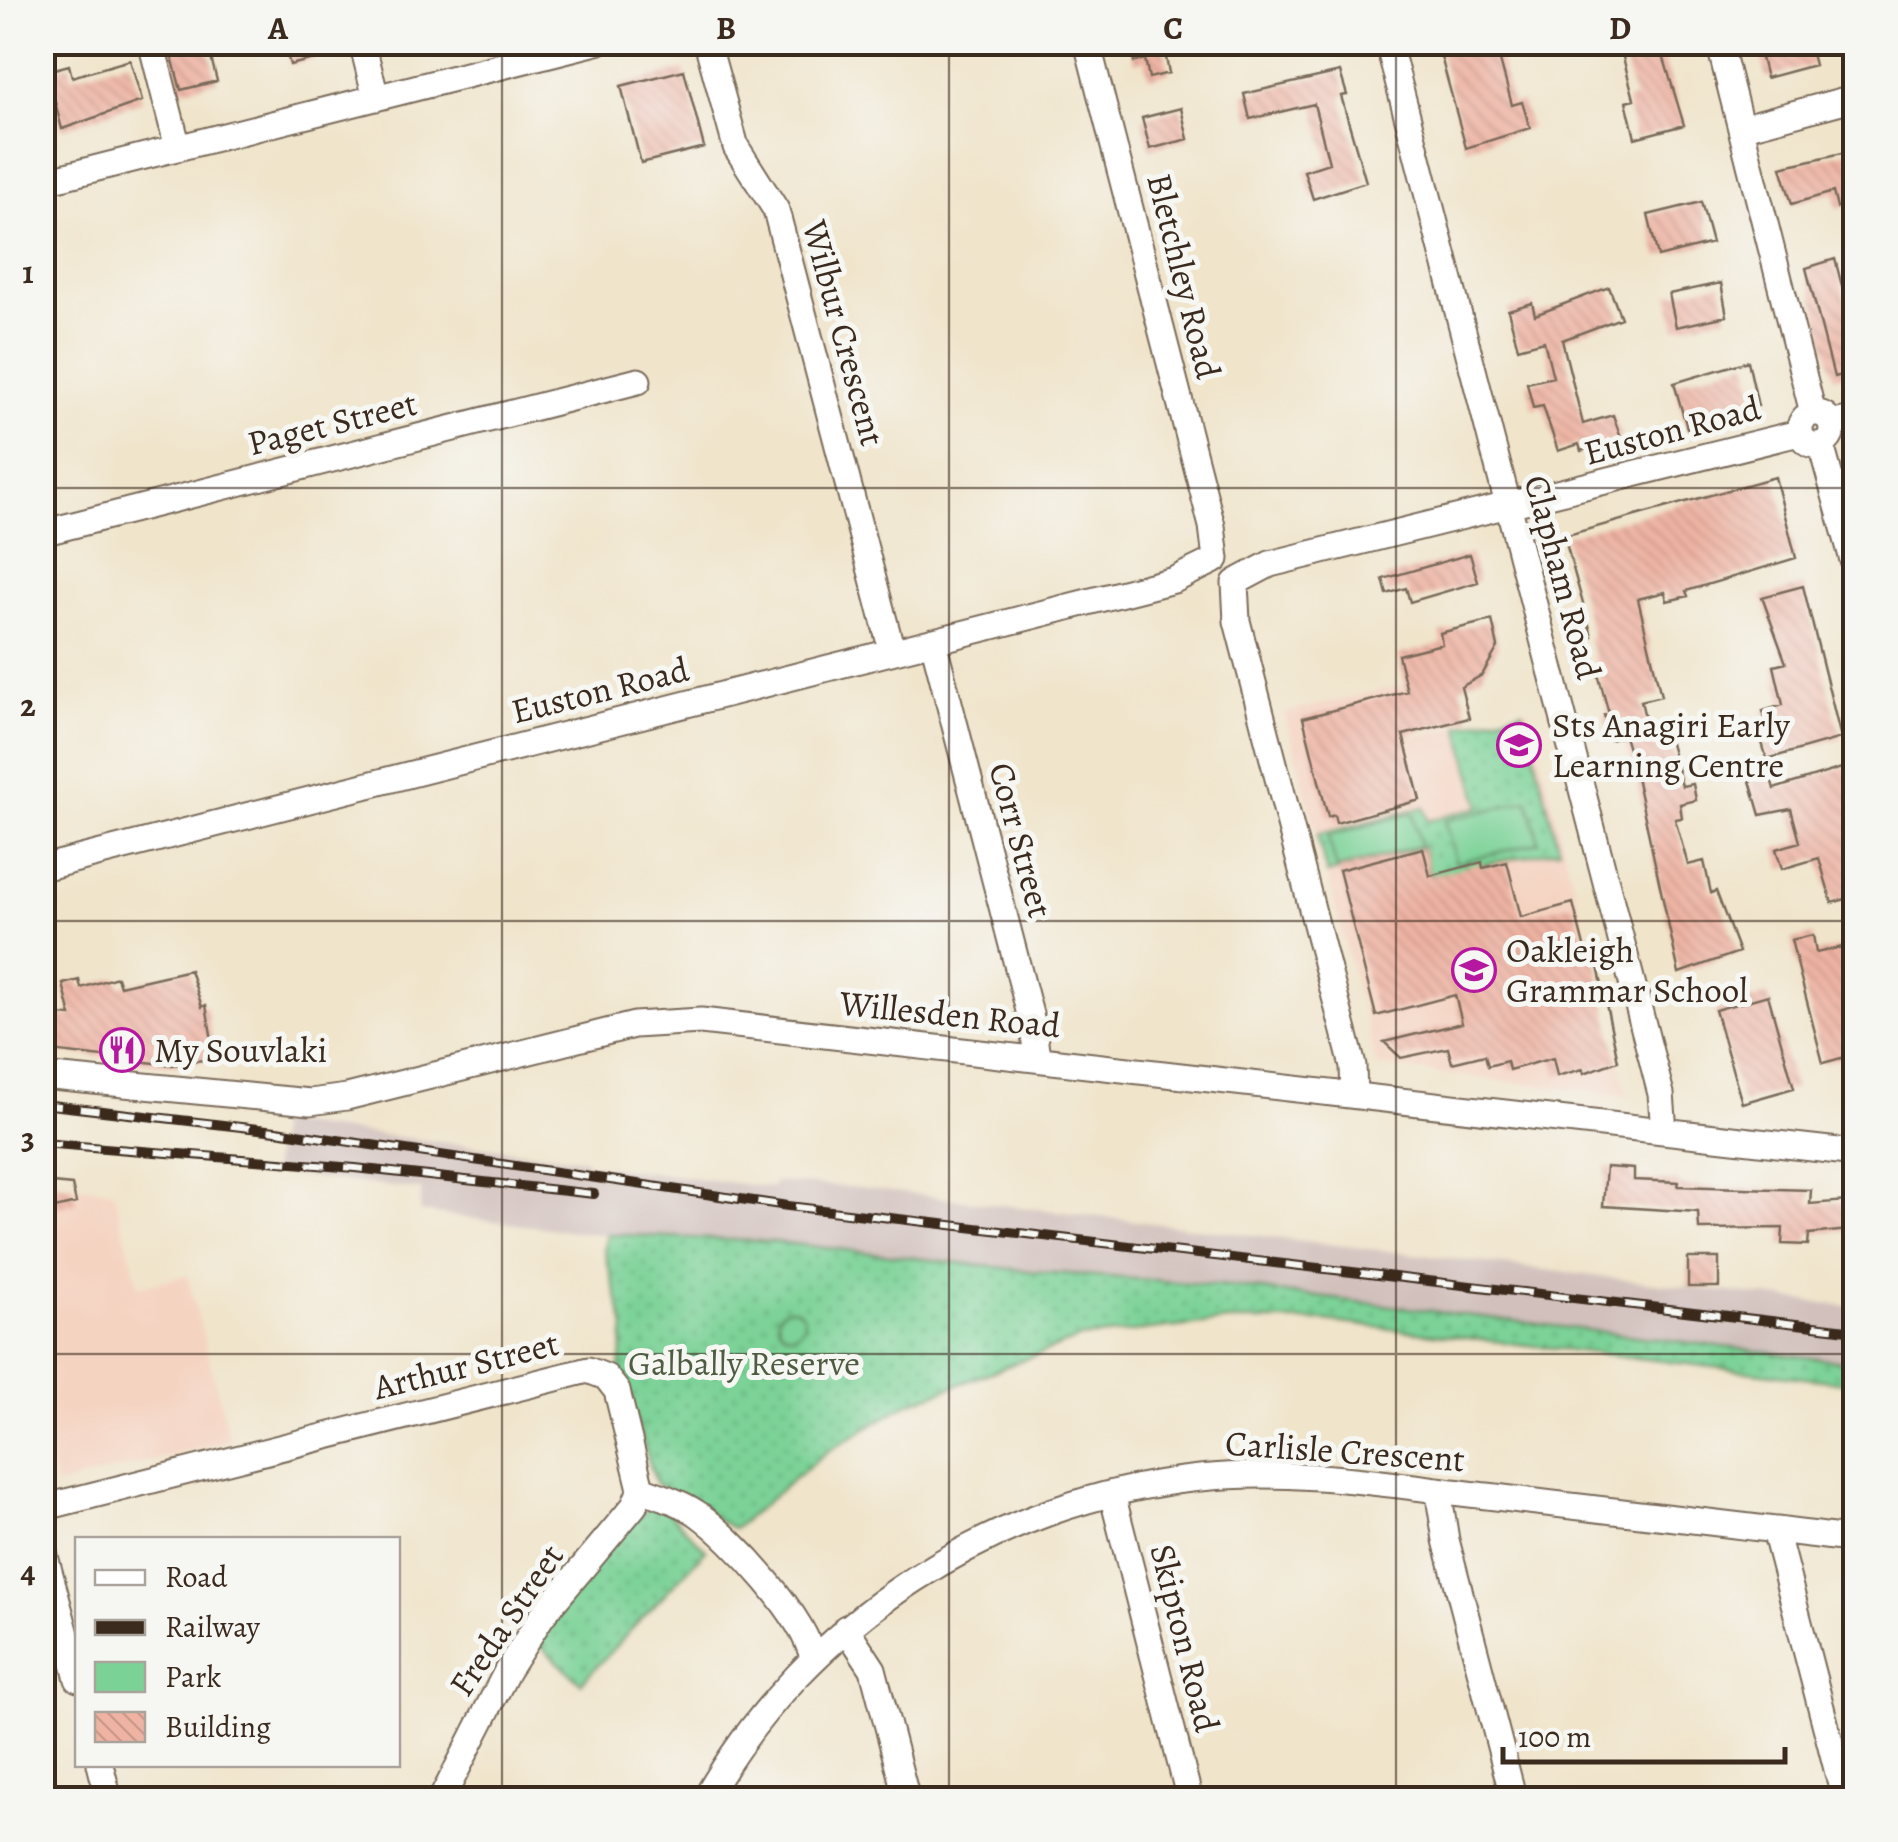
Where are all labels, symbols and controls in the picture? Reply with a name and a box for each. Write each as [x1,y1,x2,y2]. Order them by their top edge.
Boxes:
text: A [267,6,289,50]
text: B [716,6,736,50]
text: C [1163,6,1183,50]
text: D [1609,6,1631,50]
street label: Bletchley Road [1135,168,1233,384]
street label: Wilbur Crescent [791,214,897,451]
text: 1 [22,250,34,294]
street label: Paget Street [242,379,422,467]
street label: Euston Road [1578,383,1766,477]
street label: Clapham Road [1513,470,1613,684]
street label: Euston Road [506,645,694,735]
text: 2 [20,683,36,727]
place label: Sts Anagiri Early Learning Centre [1552,701,1790,789]
school or university icon: Sts Anagiri Early Learning Centre [1496,722,1542,768]
street label: Corr Street [977,757,1065,923]
place label: Oakleigh Grammar School [1506,926,1748,1014]
school or university icon: Oakleigh Grammar School [1451,947,1497,993]
street label: Willesden Road [836,978,1063,1049]
place label: My Souvlaki [154,1026,327,1074]
restaurant icon: My Souvlaki [99,1027,145,1073]
text: 3 [21,1116,35,1160]
street label: Arthur Street [368,1319,563,1411]
park label: Galbally Reserve [628,1339,860,1387]
street label: Carlisle Crescent [1224,1419,1466,1483]
street label: Freda Street [437,1534,575,1706]
legend [75,1537,400,1767]
street label: Skipton Road [1138,1539,1232,1737]
text: 4 [20,1549,36,1593]
text: Road [165,1557,228,1597]
text: Railway [165,1607,261,1647]
text: Park [165,1657,221,1697]
scale bar [1503,1702,1786,1764]
text: Building [165,1707,271,1747]
text: 100 m [1518,1717,1591,1757]

